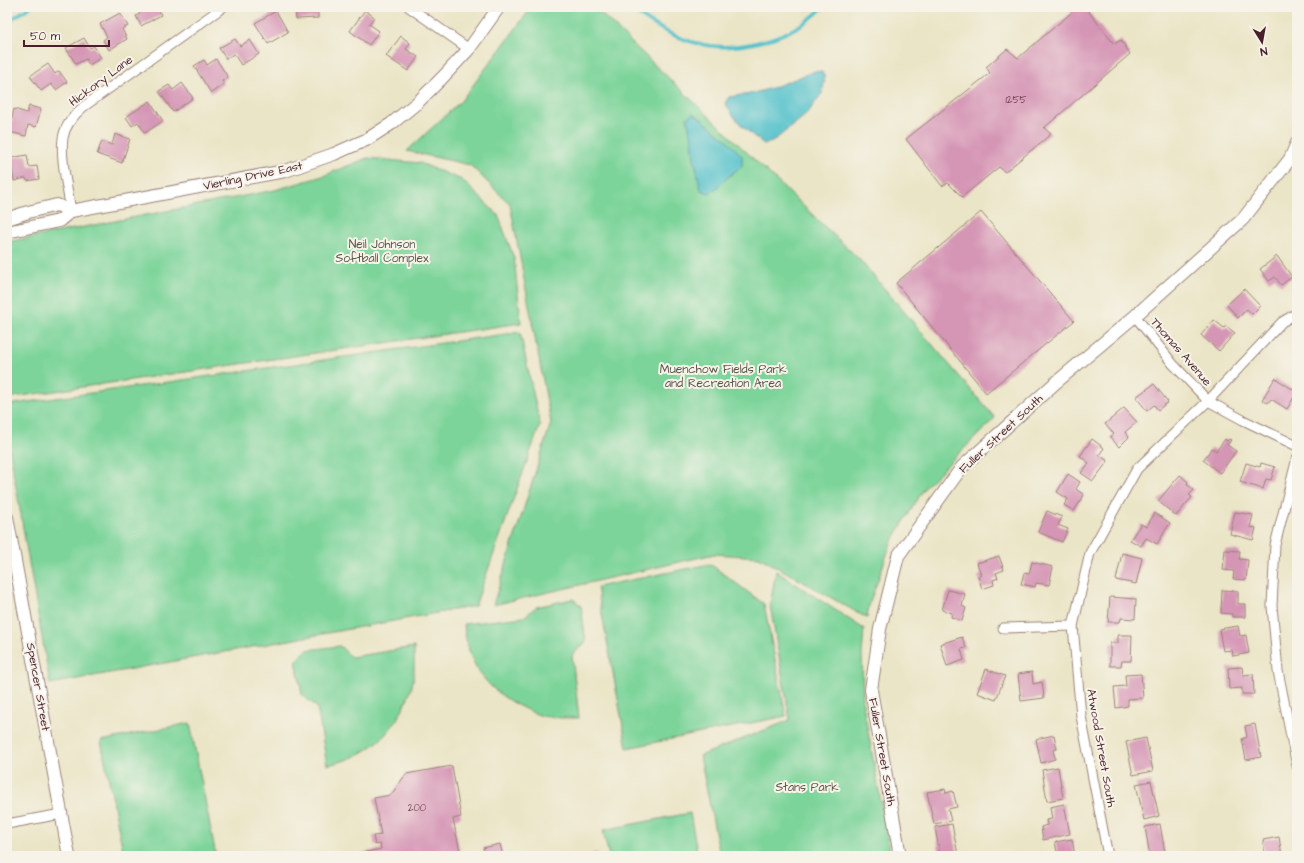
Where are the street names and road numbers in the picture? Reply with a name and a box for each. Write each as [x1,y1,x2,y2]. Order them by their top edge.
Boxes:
street label: Hickory Lane [66,51,137,111]
street label: Vierling Drive East [202,157,305,196]
street label: Thomas Avenue [1147,314,1216,390]
street label: Fuller Street South [955,390,1047,477]
street label: Spencer Street [22,641,54,733]
street label: Atwood Street South [1082,687,1120,809]
street label: Fuller Street South [864,697,900,807]

